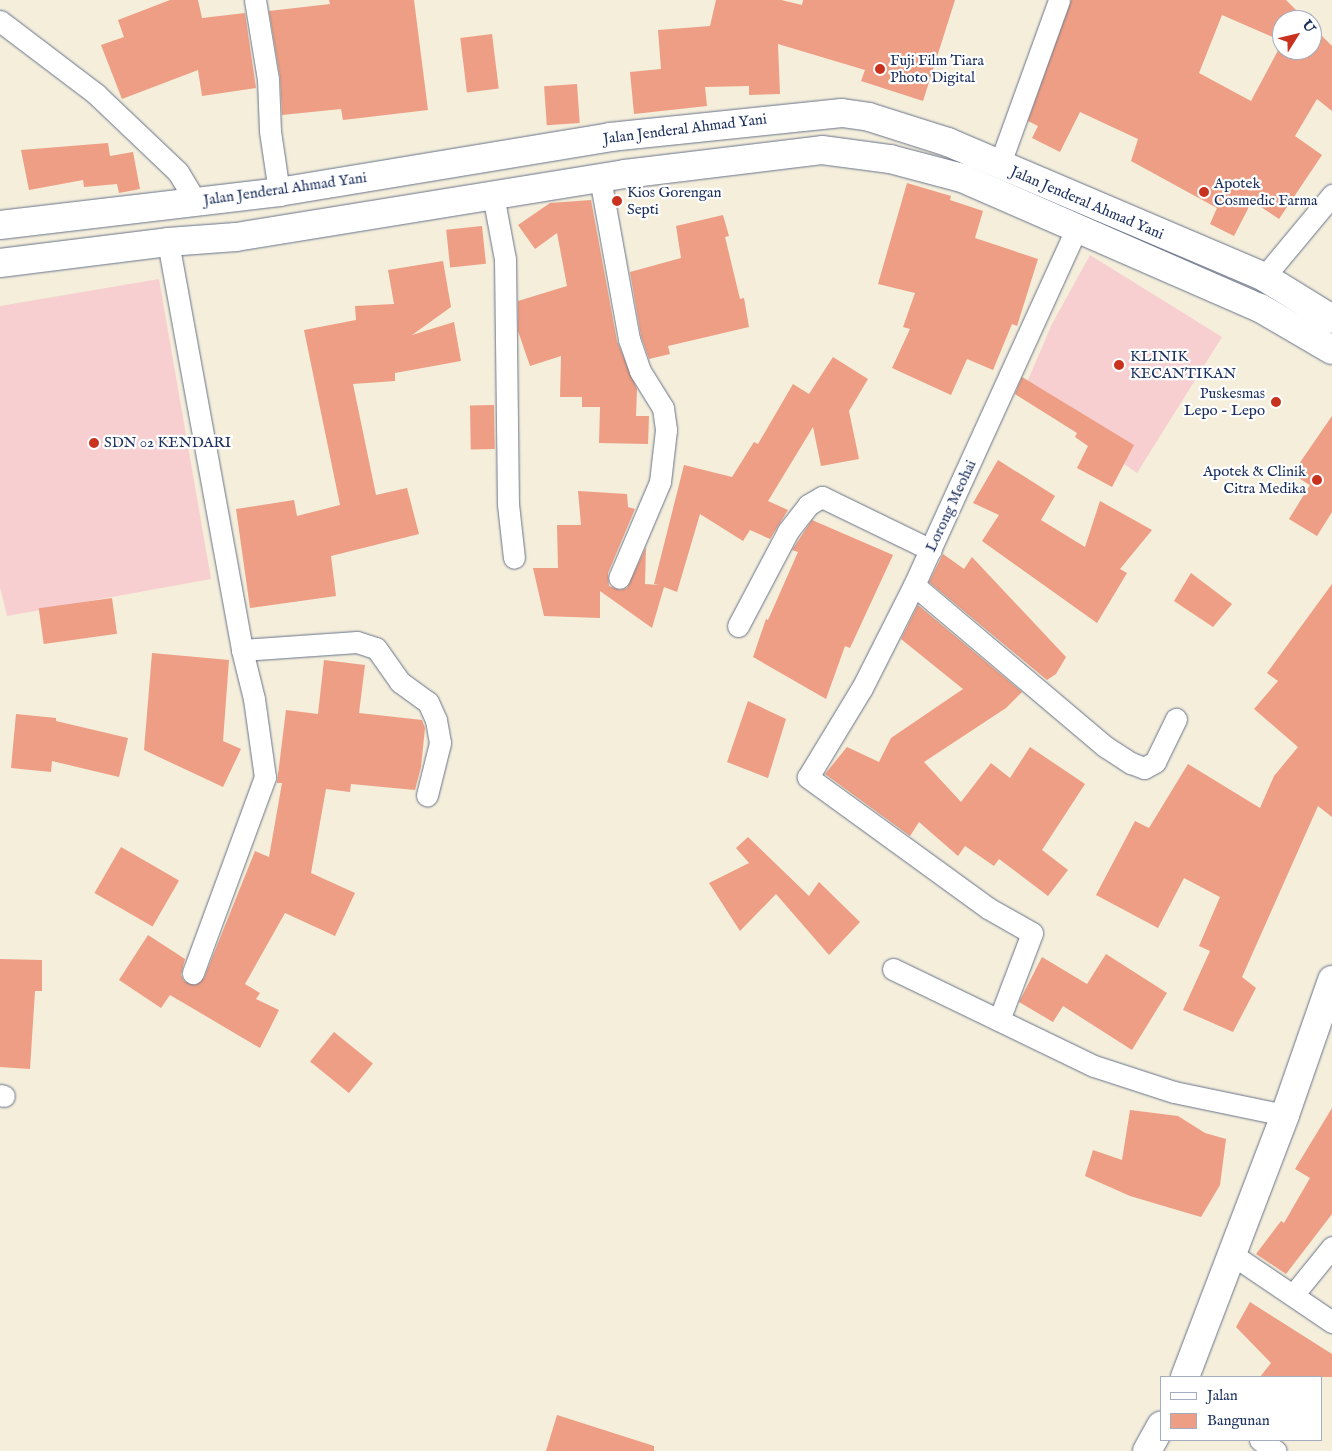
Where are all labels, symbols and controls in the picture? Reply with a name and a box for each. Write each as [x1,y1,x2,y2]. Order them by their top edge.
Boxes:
north arrow [1272,10,1322,60]
text: U [1298,17,1319,37]
place label: Fuji Film Tiara Photo Digital [890,51,984,86]
marker: Fuji Film Tiara Photo Digital [874,63,886,75]
street label: Jalan Jenderal Ahmad Yani [602,110,768,148]
street label: Jalan Jenderal Ahmad Yani [1008,163,1166,243]
street label: Jalan Jenderal Ahmad Yani [202,169,368,209]
place label: Apotek Cosmedic Farma [1214,174,1318,209]
place label: Kios Gorengan Septi [627,183,721,218]
marker: Apotek Cosmedic Farma [1198,186,1210,198]
marker: Kios Gorengan Septi [611,195,623,207]
place label: KLINIK KECANTIKAN [1130,347,1236,382]
marker: KLINIK KECANTIKAN [1112,358,1126,372]
place label: Puskesmas Lepo - Lepo [1184,384,1265,419]
marker: Puskesmas Lepo - Lepo [1269,395,1283,409]
place label: SDN 02 KENDARI [104,434,231,452]
marker: SDN 02 KENDARI [88,437,100,449]
street label: Lorong Meohai [922,457,980,555]
place label: Apotek & Clinik Citra Medika [1203,462,1306,497]
marker: Apotek & Clinik Citra Medika [1310,473,1324,487]
legend [1160,1376,1322,1441]
text: Jalan [1207,1386,1238,1405]
text: Bangunan [1207,1411,1270,1430]

